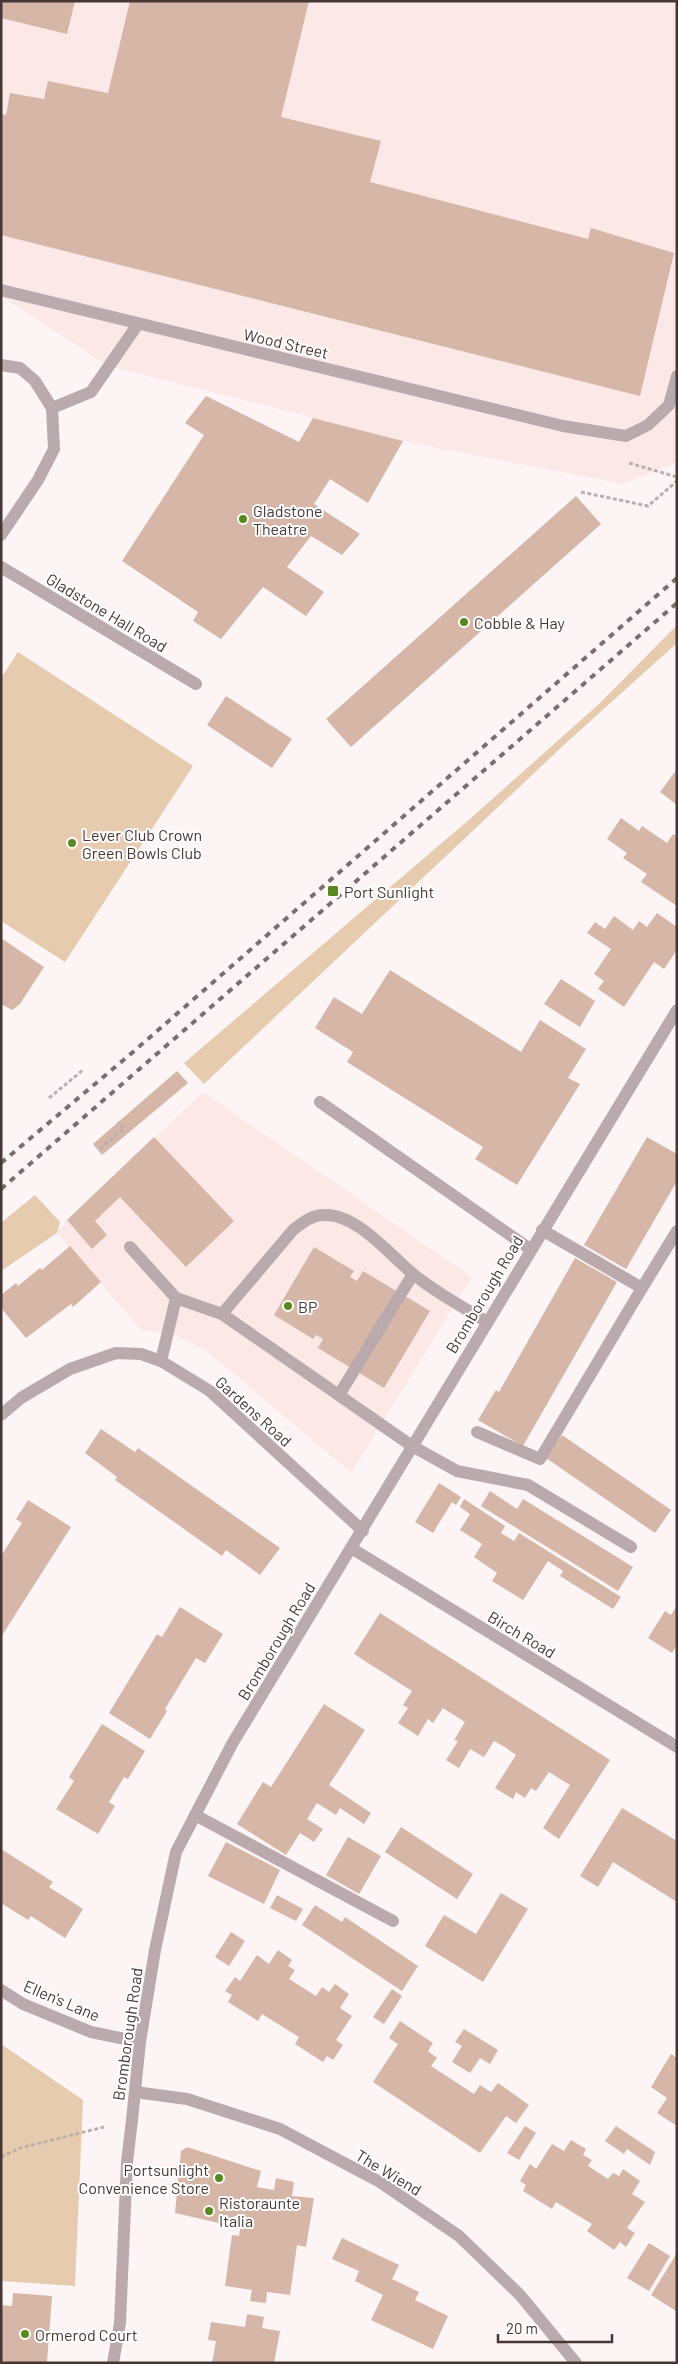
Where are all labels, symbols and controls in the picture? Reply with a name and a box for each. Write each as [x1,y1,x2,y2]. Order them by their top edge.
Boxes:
street label: Wood Street [242,324,330,362]
place label: Gladstone Theatre [253,501,322,538]
marker: Gladstone Theatre [237,513,249,525]
street label: Gladstone Hall Road [43,569,171,655]
place label: Cobble & Hay [474,613,566,632]
marker: Cobble & Hay [458,616,470,628]
place label: Lever Club Crown Green Bowls Club [82,825,202,862]
marker: Lever Club Crown Green Bowls Club [66,837,78,849]
place label: Port Sunlight [344,882,434,901]
marker: Port Sunlight [326,884,340,898]
street label: Bromborough Road [441,1232,527,1356]
place label: BP [298,1297,318,1316]
marker: BP [282,1300,294,1312]
street label: Gardens Road [212,1372,296,1450]
street label: Bromborough Road [233,1579,319,1703]
street label: Birch Road [485,1606,559,1662]
street label: Bromborough Road [108,1966,146,2102]
street label: Ellen's Lane [21,1976,103,2024]
street label: The Wiend [353,2145,425,2199]
place label: Portsunlight Convenience Store [79,2160,209,2197]
marker: Portsunlight Convenience Store [213,2172,225,2184]
place label: Ristoraunte Italia [219,2193,300,2230]
marker: Ristoraunte Italia [203,2205,215,2217]
scale bar [498,2312,612,2344]
text: 20 m [506,2319,538,2337]
place label: Ormerod Court [35,2325,138,2344]
marker: Ormerod Court [19,2328,31,2340]

